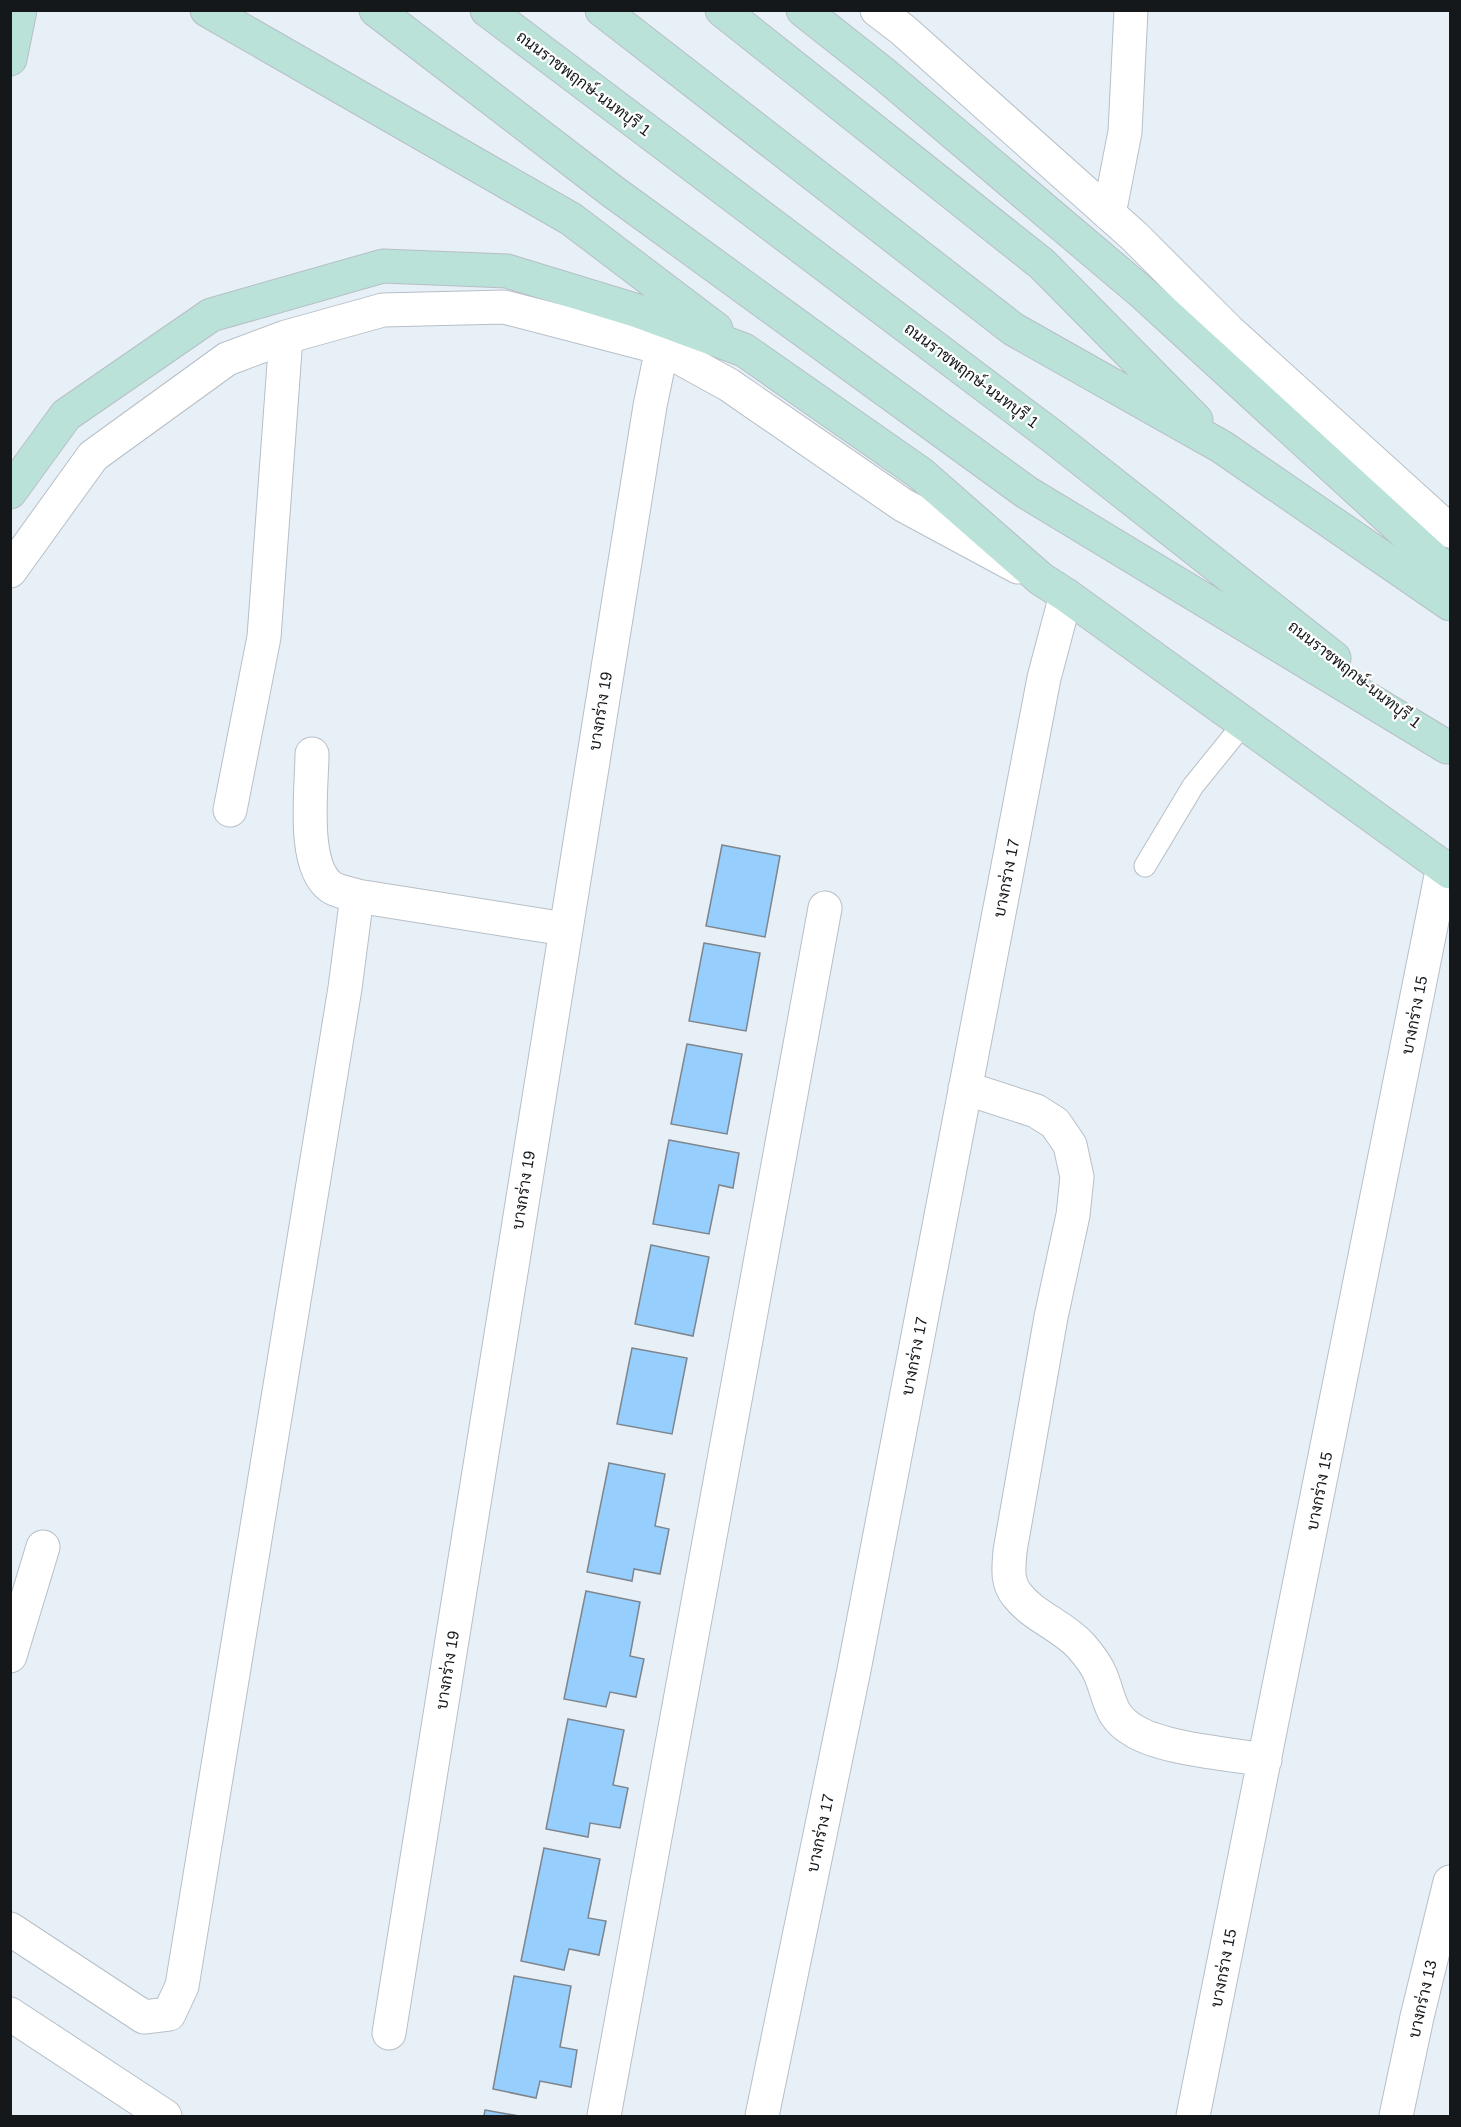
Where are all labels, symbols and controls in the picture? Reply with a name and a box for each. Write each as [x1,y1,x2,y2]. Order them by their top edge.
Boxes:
street label: ถนนราชพฤกษ์-นนทบุรี 1 [512,24,657,142]
street label: ถนนราชพฤกษ์-นนทบุรี 1 [900,316,1045,434]
street label: ถนนราชพฤกษ์-นนทบุรี 1 [1283,614,1427,734]
street label: บางกร่าง 19 [584,670,615,752]
street label: บางกร่าง 17 [989,837,1022,919]
street label: บางกร่าง 15 [1397,974,1430,1056]
street label: บางกร่าง 19 [507,1149,538,1231]
street label: บางกร่าง 17 [897,1315,930,1397]
street label: บางกร่าง 15 [1302,1450,1335,1532]
street label: บางกร่าง 19 [431,1629,462,1711]
street label: บางกร่าง 17 [802,1792,837,1874]
street label: บางกร่าง 15 [1206,1927,1239,2009]
street label: บางกร่าง 13 [1403,1958,1440,2040]

